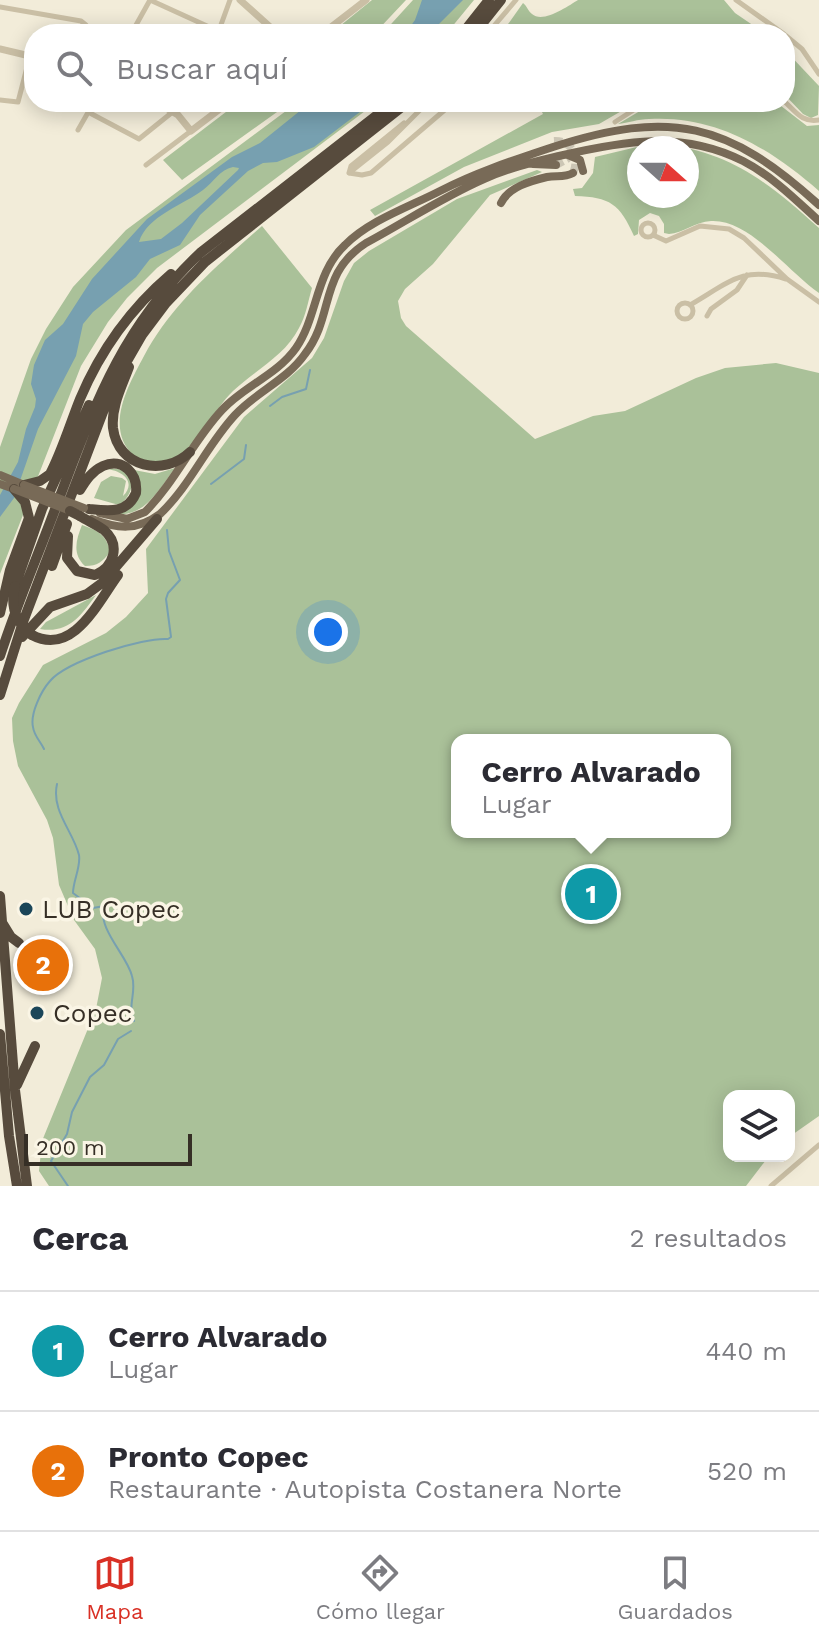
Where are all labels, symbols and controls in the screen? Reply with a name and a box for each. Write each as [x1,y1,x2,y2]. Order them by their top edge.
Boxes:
search box [24,24,795,112]
icon: search [52,46,96,90]
text: Buscar aquí [116,51,288,86]
north arrow [627,136,699,208]
your location [308,612,348,652]
popup [451,734,731,838]
text: Cerro Alvarado [481,754,701,789]
text: Lugar [481,789,552,819]
pin: 1 [565,864,617,924]
place label: LUB Copec [42,894,181,924]
marker: LUB Copec [17,900,35,918]
pin: 2 [17,935,69,995]
place label: Copec [53,998,132,1028]
marker: Copec [28,1004,46,1022]
map controls [723,1090,795,1162]
button: layers [723,1090,795,1162]
scale bar [24,1130,192,1166]
text: 200 m [36,1135,105,1160]
text: Cerca [32,1218,128,1258]
text: 2 resultados [629,1223,787,1253]
text: Cerro Alvarado [108,1319,328,1354]
text: 1 [52,1336,64,1366]
text: 440 m [705,1336,787,1366]
text: Lugar [108,1354,178,1384]
text: Pronto Copec [108,1439,308,1474]
text: 2 [50,1456,66,1486]
text: 520 m [707,1456,787,1486]
text: Restaurante · Autopista Costanera Norte [108,1474,622,1504]
tab: Mapa [86,1551,144,1624]
tab: Cómo llegar [316,1551,445,1624]
tab: Guardados [617,1551,733,1624]

